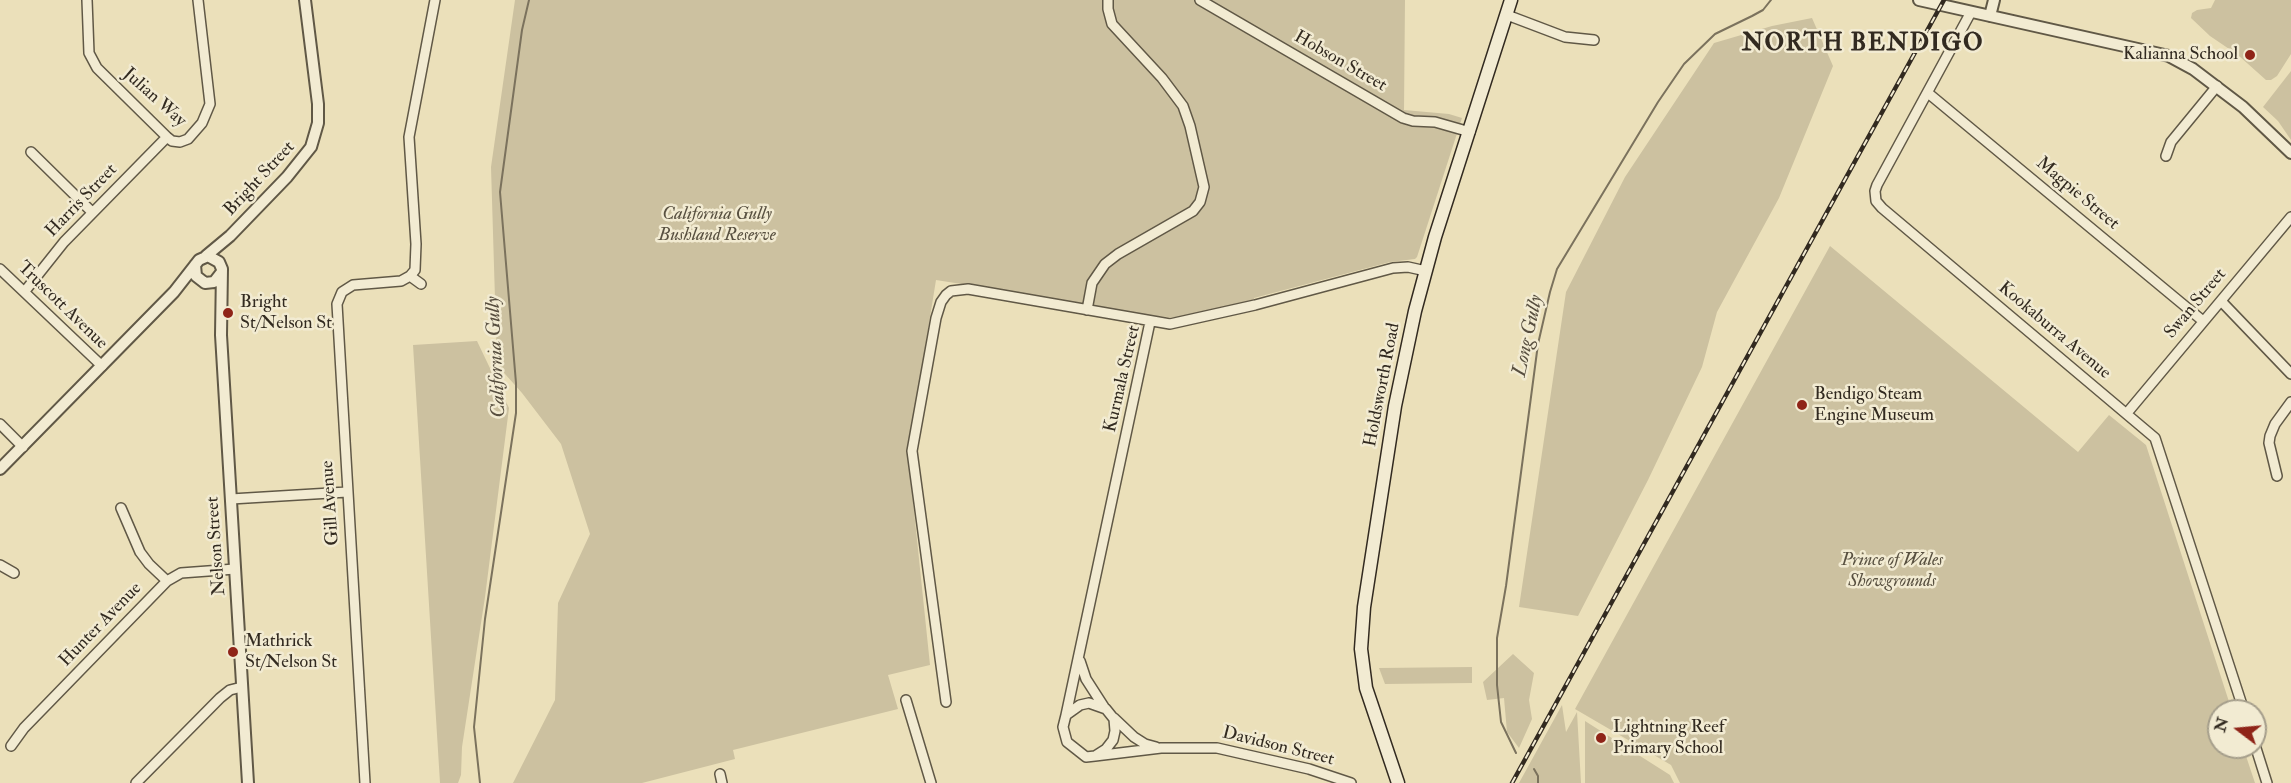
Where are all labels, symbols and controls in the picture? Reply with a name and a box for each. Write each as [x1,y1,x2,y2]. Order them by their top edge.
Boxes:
street label: Hobson Street [1290,27,1390,97]
district label: NORTH BENDIGO [1742,31,1984,59]
place label: Kalianna School [2123,44,2238,66]
marker: Kalianna School [2243,48,2257,62]
street label: Julian Way [118,64,190,132]
street label: Bright Street [220,137,300,221]
street label: Magpie Street [2031,153,2123,235]
street label: Harris Street [42,160,122,242]
park label: California Gully Bushland Reserve [658,204,776,246]
street label: Truscott Avenue [12,258,112,354]
street label: Swan Street [2160,265,2232,343]
street label: Kookaburra Avenue [1993,278,2115,384]
place label: Bright St/Nelson St [240,292,332,334]
water label: Long Gully [1509,293,1549,379]
water label: California Gully [482,296,512,418]
marker: Bright St/Nelson St [221,306,235,320]
street label: Holdsworth Road [1360,321,1406,449]
street label: Kurmala Street [1100,324,1146,434]
place label: Bendigo Steam Engine Museum [1814,384,1934,426]
marker: Bendigo Steam Engine Museum [1795,398,1809,412]
street label: Gill Avenue [317,460,345,546]
street label: Nelson Street [203,496,231,596]
park label: Prince of Wales Showgrounds [1841,550,1943,592]
street label: Hunter Avenue [55,578,147,672]
place label: Mathrick St/Nelson St [245,631,337,674]
marker: Mathrick St/Nelson St [226,645,240,659]
north arrow [2207,699,2267,759]
text: N [2210,715,2233,734]
place label: Lightning Reef Primary School [1613,717,1724,760]
street label: Davidson Street [1220,723,1336,771]
marker: Lightning Reef Primary School [1594,731,1608,745]

